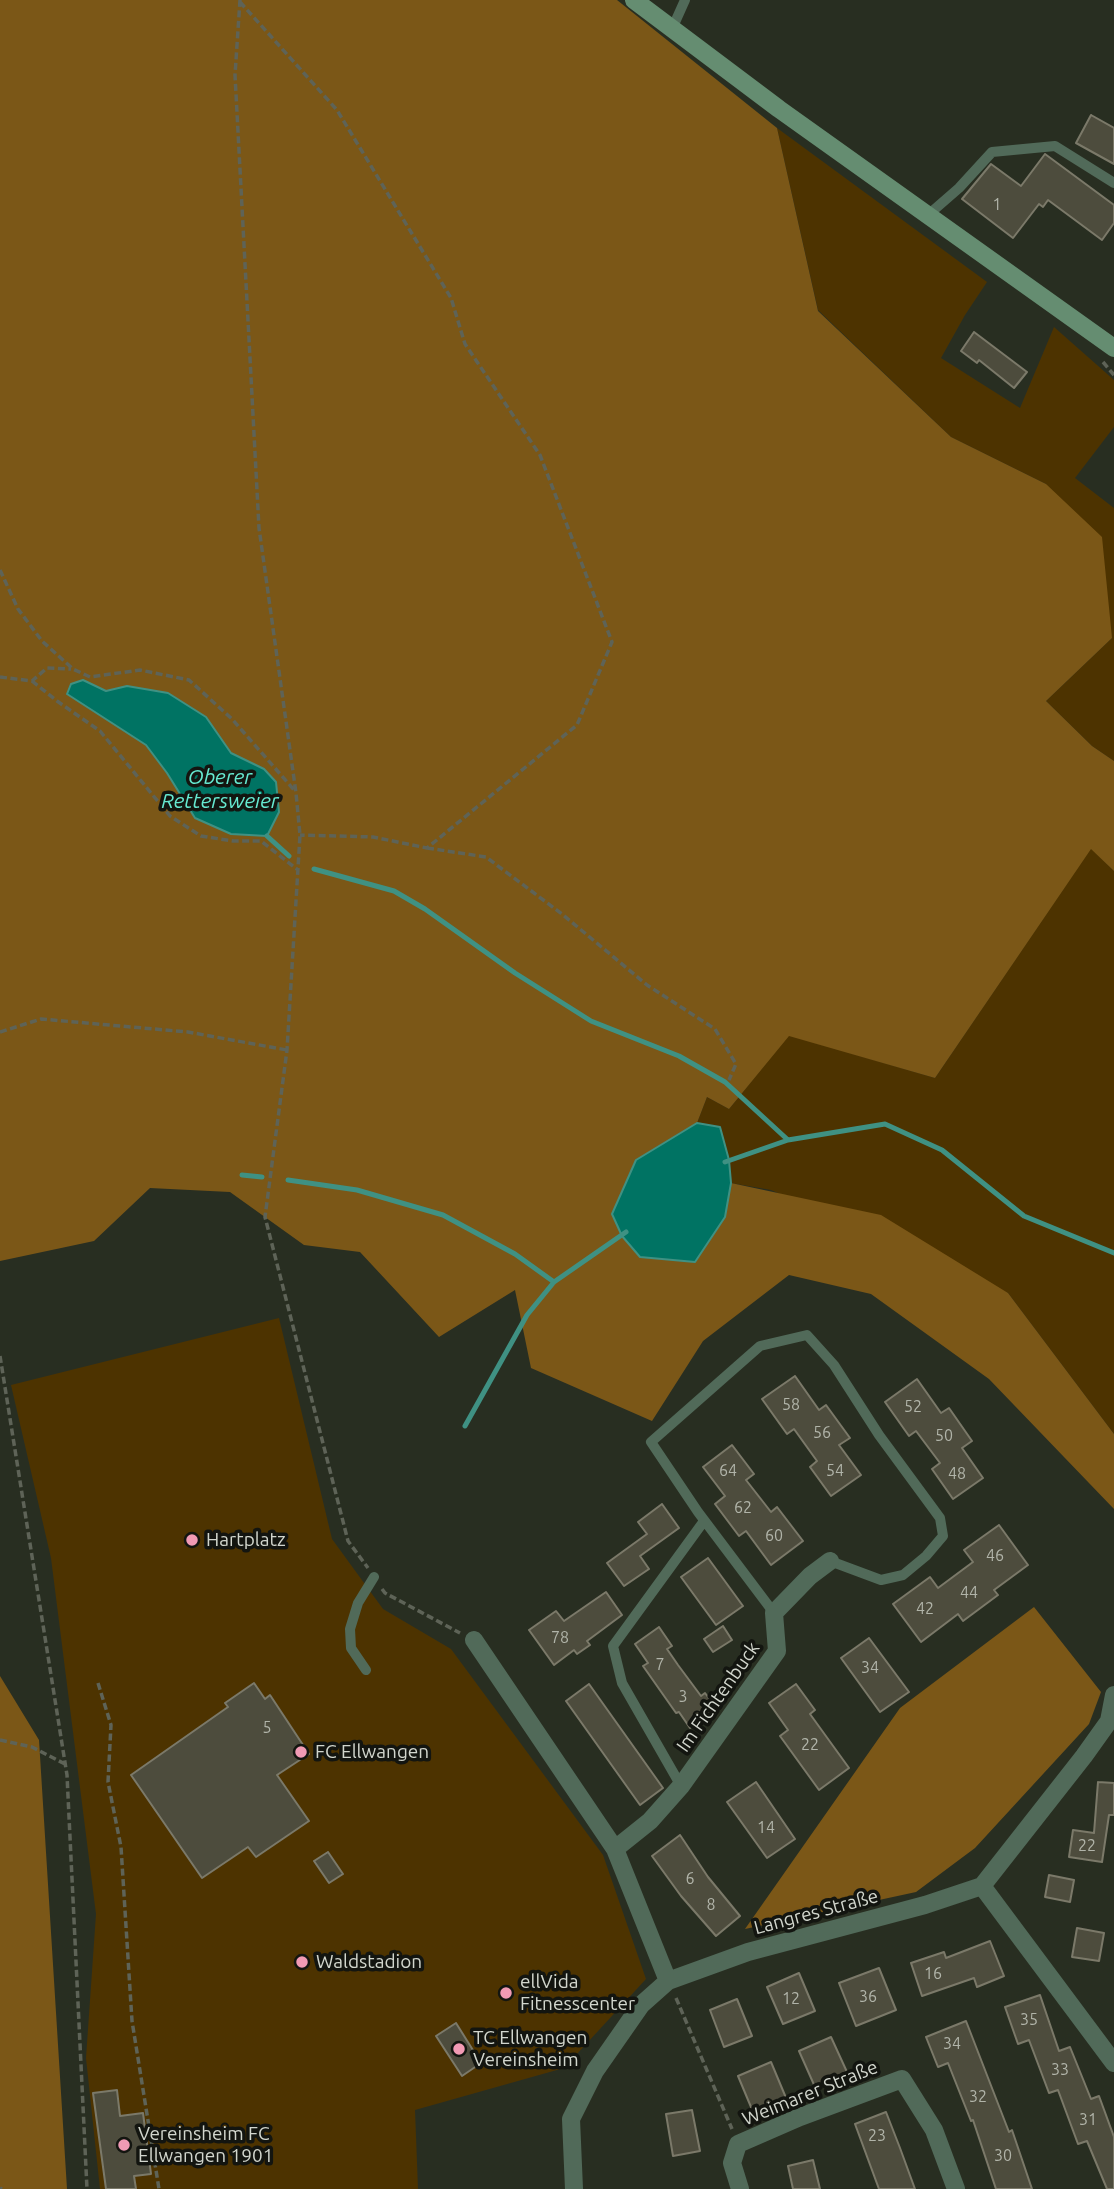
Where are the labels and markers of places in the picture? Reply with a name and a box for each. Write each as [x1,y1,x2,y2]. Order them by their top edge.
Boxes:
place label: Hartplatz [206,1529,286,1551]
marker: Hartplatz [184,1532,200,1548]
place label: FC Ellwangen [315,1741,429,1763]
marker: FC Ellwangen [293,1744,309,1760]
place label: Waldstadion [316,1951,422,1973]
marker: Waldstadion [294,1954,310,1970]
place label: ellVida Fitnesscenter [520,1971,635,2015]
marker: ellVida Fitnesscenter [498,1985,514,2001]
place label: TC Ellwangen Vereinsheim [473,2027,587,2071]
marker: TC Ellwangen Vereinsheim [451,2041,467,2057]
place label: Vereinsheim FC Ellwangen 1901 [138,2123,273,2167]
marker: Vereinsheim FC Ellwangen 1901 [116,2137,132,2153]

